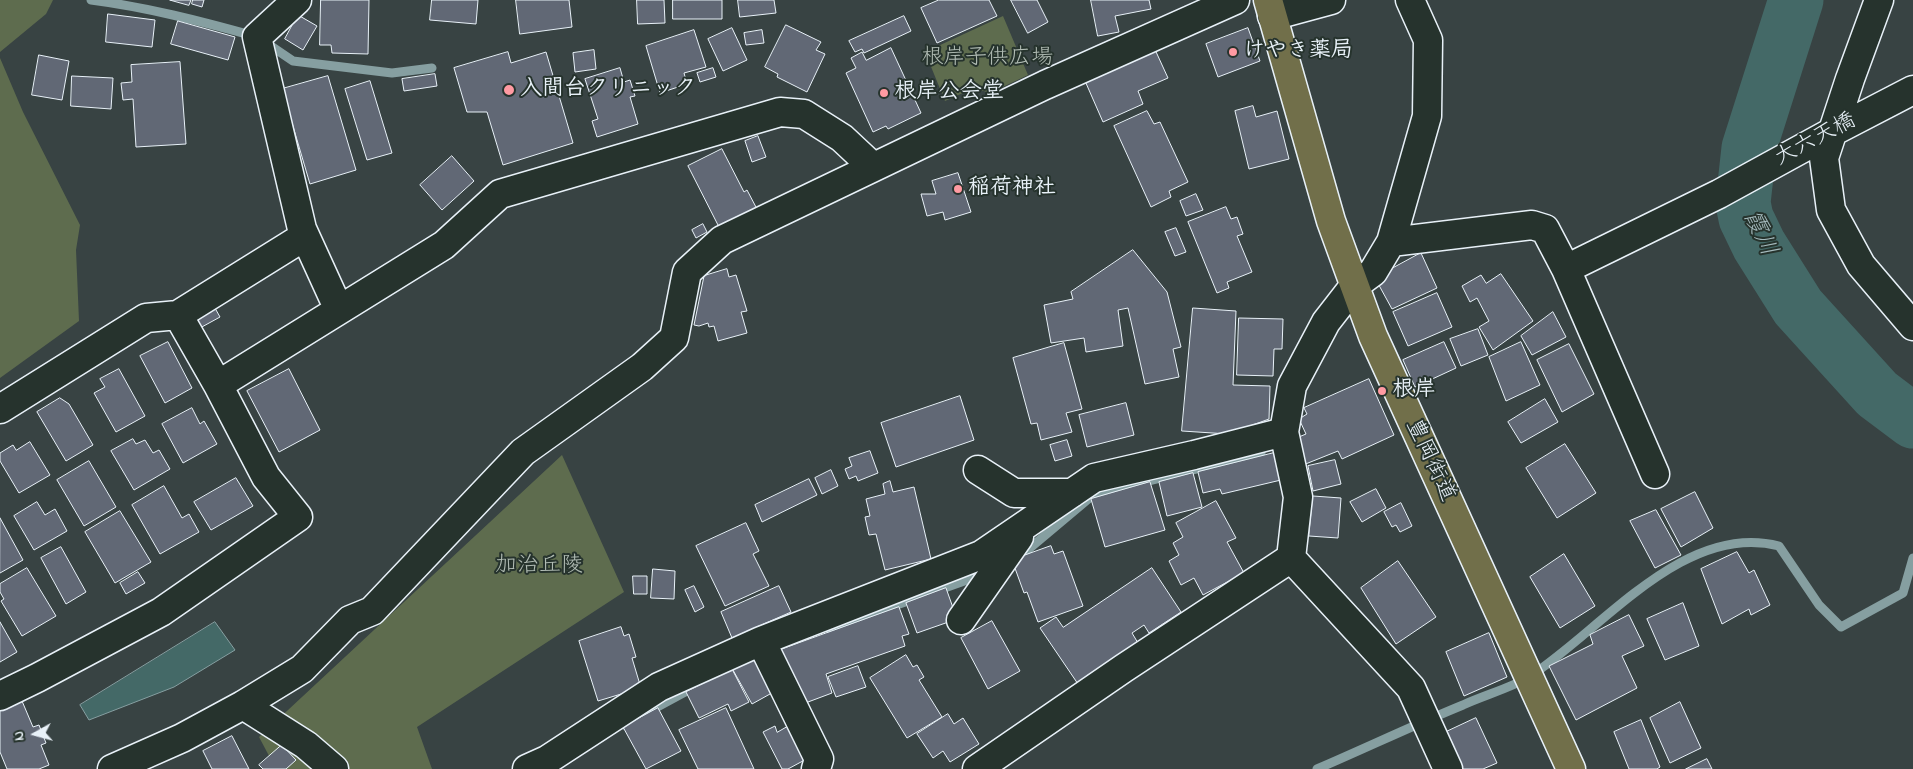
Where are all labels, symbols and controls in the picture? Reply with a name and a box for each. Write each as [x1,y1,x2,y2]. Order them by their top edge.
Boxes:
place label: けやき薬局 [1243,39,1353,65]
park label: 根岸子供広場 [921,46,1053,72]
marker: けやき薬局 [1227,46,1239,58]
place label: 入間台クリニック [520,77,696,103]
place label: 根岸公会堂 [894,80,1004,106]
marker: 入間台クリニック [502,83,516,97]
marker: 根岸公会堂 [878,87,890,99]
street label: 大六天橋 [1771,109,1861,173]
place label: 稲荷神社 [968,176,1056,202]
marker: 稲荷神社 [952,183,964,195]
water label: 霞川 [1735,206,1781,262]
place label: 根岸 [1392,378,1436,404]
marker: 根岸 [1376,385,1388,397]
street label: 豊岡街道 [1398,416,1460,506]
park label: 加治丘陵 [495,554,583,580]
north arrow [10,709,60,759]
text: N [9,730,31,742]

